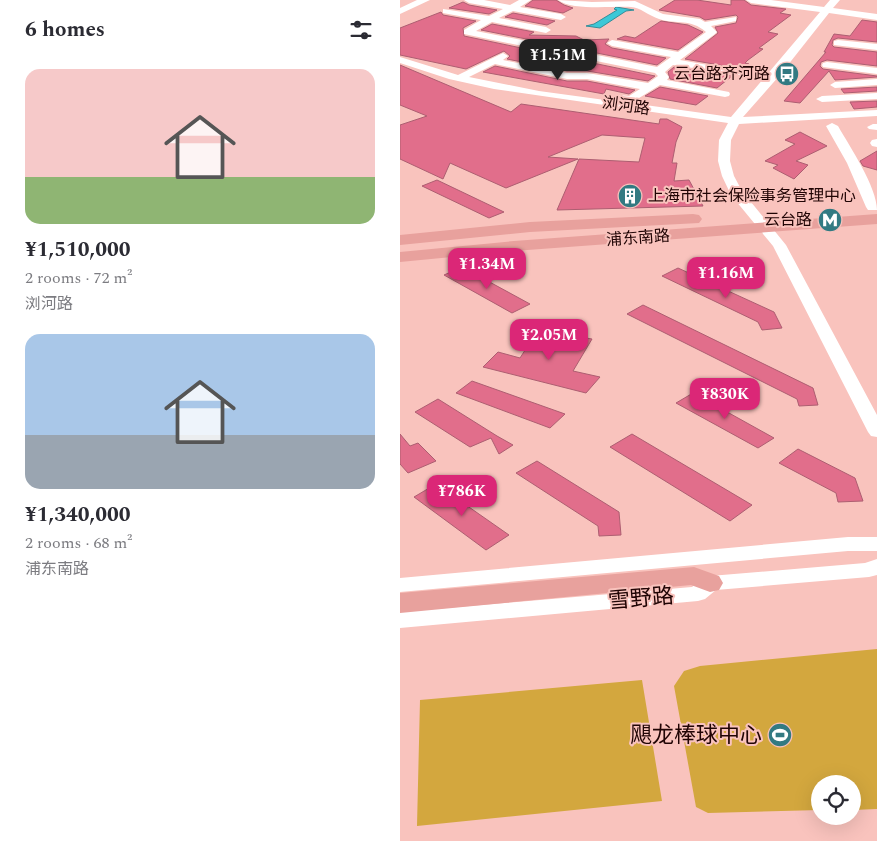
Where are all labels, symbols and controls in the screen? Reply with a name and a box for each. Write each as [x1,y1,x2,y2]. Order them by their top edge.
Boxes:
text: 6 homes [25,14,105,46]
icon: filters [347,16,375,44]
pin: ¥1.51M [517,38,599,81]
text: ¥1.51M [530,43,586,67]
bus stop icon: 云台路齐河路 [774,61,800,87]
place label: 云台路齐河路 [674,62,770,86]
street label: 浏河路 [601,91,651,121]
icon: home [155,102,245,192]
building icon: 上海市社会保险事务管理中心 [617,183,643,209]
place label: 上海市社会保险事务管理中心 [648,184,856,208]
metro station icon: 云台路 [817,207,843,233]
place label: 云台路 [764,208,812,232]
street label: 浦东南路 [605,224,671,252]
text: ¥1,510,000 [25,234,131,266]
pin: ¥1.34M [446,248,528,290]
text: ¥1.34M [459,252,515,276]
pin: ¥1.16M [685,256,767,299]
text: ¥1.16M [698,261,754,285]
text: 2 rooms · 72 m² [25,266,132,290]
text: 浏河路 [25,292,73,316]
pin: ¥2.05M [508,318,590,361]
text: ¥2.05M [521,323,577,347]
icon: home [155,367,245,457]
pin: ¥830K [690,378,760,420]
text: ¥830K [701,382,749,406]
pin: ¥786K [427,474,497,517]
text: ¥786K [438,479,486,503]
text: ¥1,340,000 [25,499,131,531]
text: 2 rooms · 68 m² [25,531,132,555]
text: 浦东南路 [25,557,89,581]
street label: 雪野路 [607,580,675,618]
place label: 飓龙棒球中心 [630,719,762,752]
sports icon: 飓龙棒球中心 [767,722,793,748]
map controls [811,775,861,825]
button: locate [811,775,861,825]

